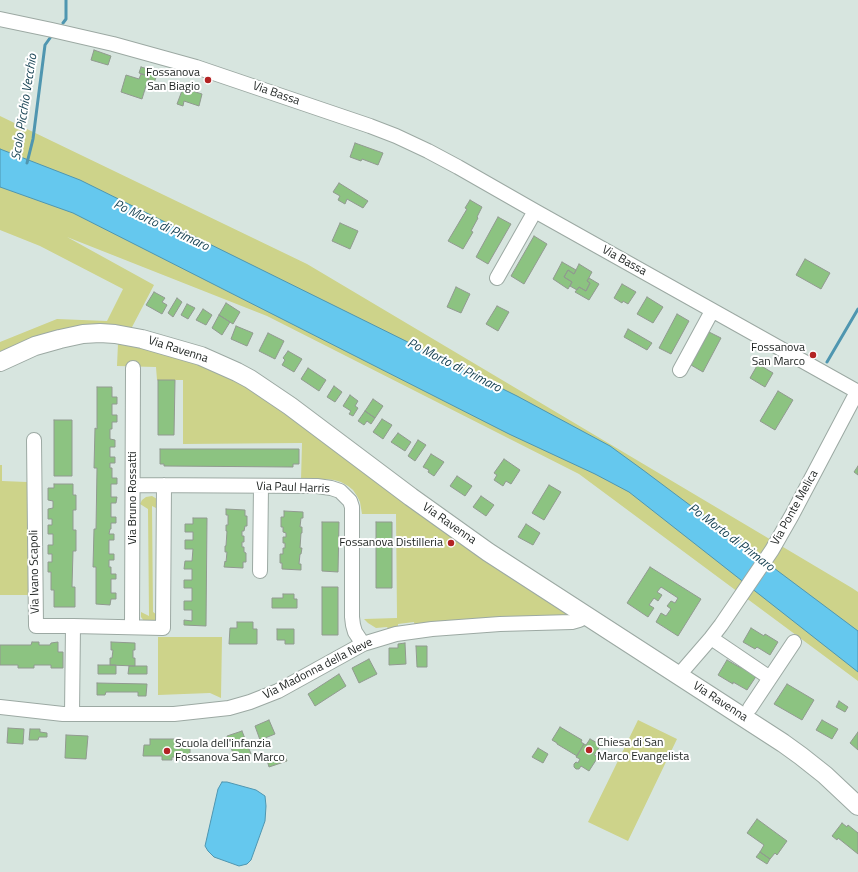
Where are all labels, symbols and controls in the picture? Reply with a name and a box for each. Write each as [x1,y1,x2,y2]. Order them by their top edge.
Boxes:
water label: Scolo Picchio Vecchio [9,53,41,161]
place label: Fossanova San Biagio [146,66,200,94]
marker: Fossanova San Biagio [203,75,213,85]
street label: Via Bassa [251,79,301,109]
water label: Po Morto di Primaro [111,197,211,255]
street label: Via Bassa [599,243,649,279]
street label: Via Ravenna [146,334,210,366]
water label: Po Morto di Primaro [404,336,504,396]
place label: Fossanova San Marco [751,341,805,369]
marker: Fossanova San Marco [808,350,818,360]
street label: Via Bruno Rossatti [126,451,140,545]
street label: Via Ponte Melica [768,468,822,548]
street label: Via Paul Harris [256,480,330,496]
street label: Via Ravenna [419,500,479,548]
water label: Po Morto di Primaro [685,501,777,575]
street label: Via Ivano Scapoli [27,530,43,614]
place label: Fossanova Distilleria [339,536,443,550]
marker: Fossanova Distilleria [446,538,456,548]
street label: Via Madonna della Neve [261,635,375,703]
street label: Via Ravenna [690,679,750,725]
place label: Chiesa di San Marco Evangelista [597,736,689,764]
place label: Scuola dell'infanzia Fossanova San Marco [175,737,285,765]
marker: Chiesa di San Marco Evangelista [584,745,594,755]
marker: Scuola dell'infanzia Fossanova San Marco [162,746,172,756]

